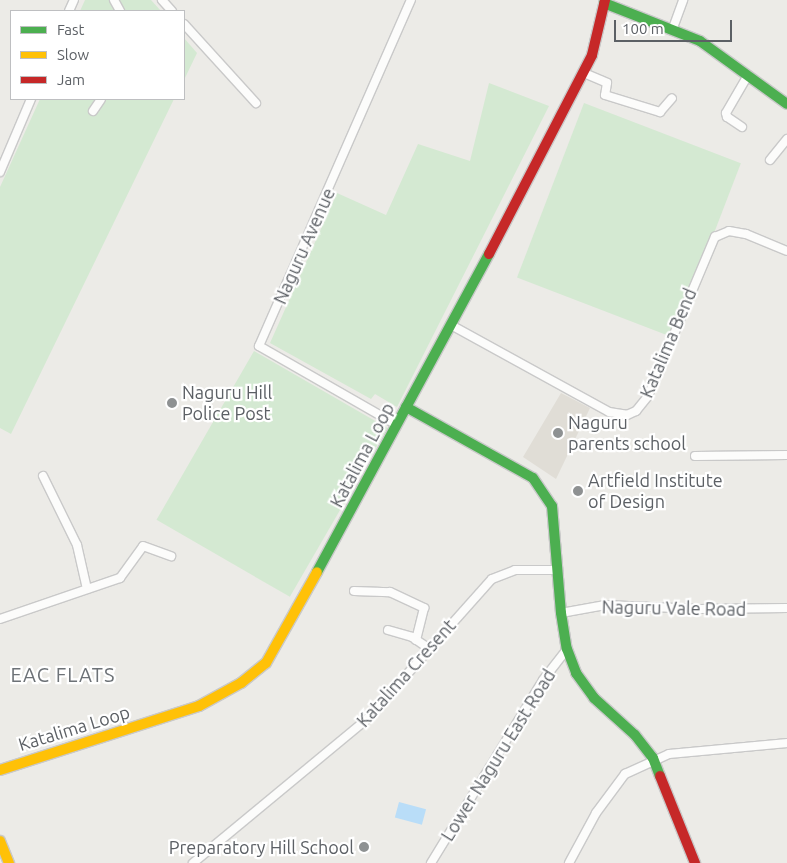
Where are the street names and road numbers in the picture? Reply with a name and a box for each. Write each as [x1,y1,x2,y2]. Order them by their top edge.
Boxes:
street label: Naguru Avenue [269,185,339,307]
street label: Katalima Bend [635,285,701,401]
street label: Katalima Loop [325,399,399,511]
street label: Naguru Vale Road [602,596,746,620]
street label: Katalima Cresent [352,615,460,731]
street label: Lower Naguru East Road [436,665,560,845]
street label: Katalima Loop [16,701,132,755]

